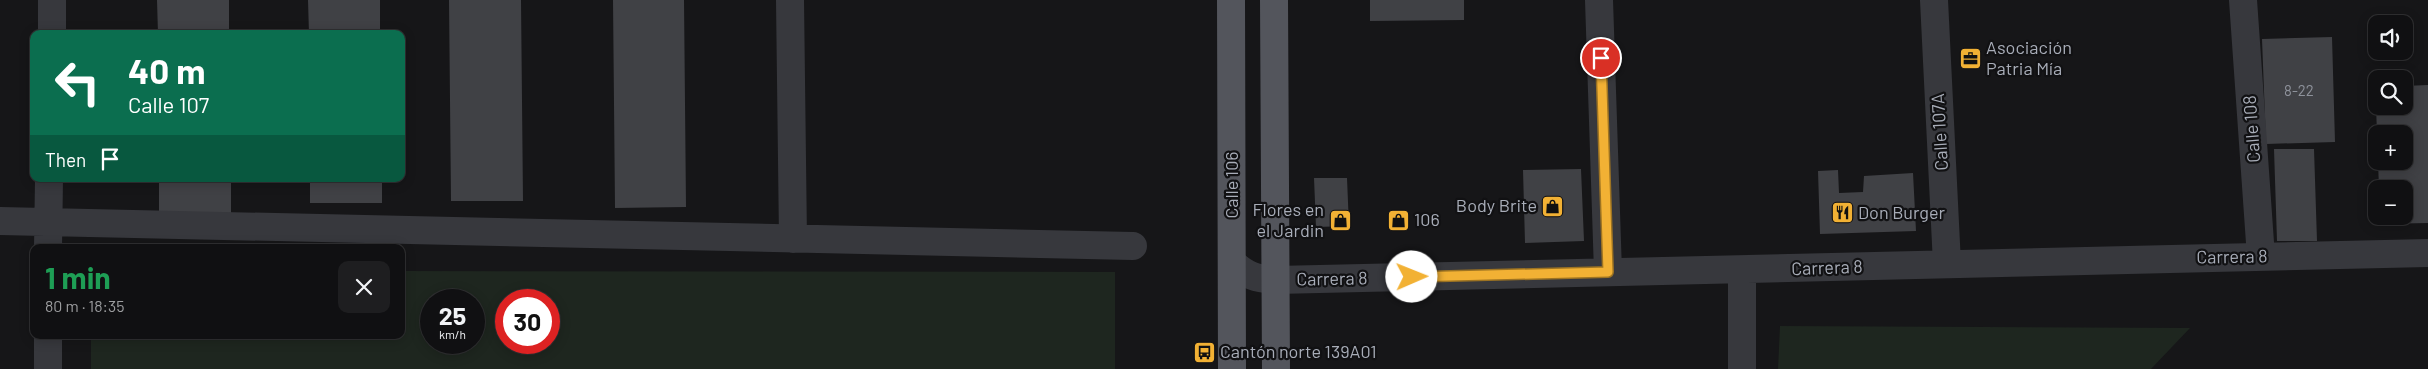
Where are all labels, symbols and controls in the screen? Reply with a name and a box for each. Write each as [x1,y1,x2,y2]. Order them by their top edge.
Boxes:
map controls [2368,15,2413,225]
button: sound [2368,15,2413,60]
place label: Asociación Patria Mía [1986,36,2072,79]
pin [1580,37,1622,79]
icon: arrive [1587,44,1615,72]
office icon: Asociación Patria Mía [1958,46,1982,70]
text: 40 m [128,49,205,91]
icon: left [45,50,110,115]
button: search [2368,70,2413,115]
house number: 8-22 [2284,81,2314,99]
text: Calle 107 [128,91,209,117]
street label: Calle 107A [1926,93,1952,171]
street label: Calle 108 [2238,95,2264,163]
button: + [2368,125,2413,170]
icon: arrive [96,145,124,173]
text: Then [45,148,86,171]
street label: Calle 106 [1220,151,1242,219]
button: − [2368,180,2413,225]
place label: Body Brite [1456,194,1537,216]
shop icon: Body Brite [1541,194,1565,218]
place label: Flores en el Jardin [1252,198,1324,241]
restaurant icon: Don Burger [1830,201,1854,225]
place label: Don Burger [1858,201,1945,223]
shop icon: Flores en el Jardin [1328,208,1352,232]
shop icon: 106 [1386,208,1410,232]
place label: 106 [1414,208,1440,230]
street label: Carrera 8 [2196,244,2268,268]
position arrow [1385,250,1437,302]
street label: Carrera 8 [1791,255,1863,279]
text: 1 min [45,259,111,295]
button: close [338,261,390,313]
street label: Carrera 8 [1296,266,1368,290]
speed limit sign: 30 [495,289,560,354]
text: 80 m · 18:35 [45,296,124,315]
text: 25 [439,300,466,330]
text: km/h [439,327,466,341]
bus stop icon: Cantón norte 139A01 [1192,340,1216,364]
place label: Cantón norte 139A01 [1220,340,1376,362]

